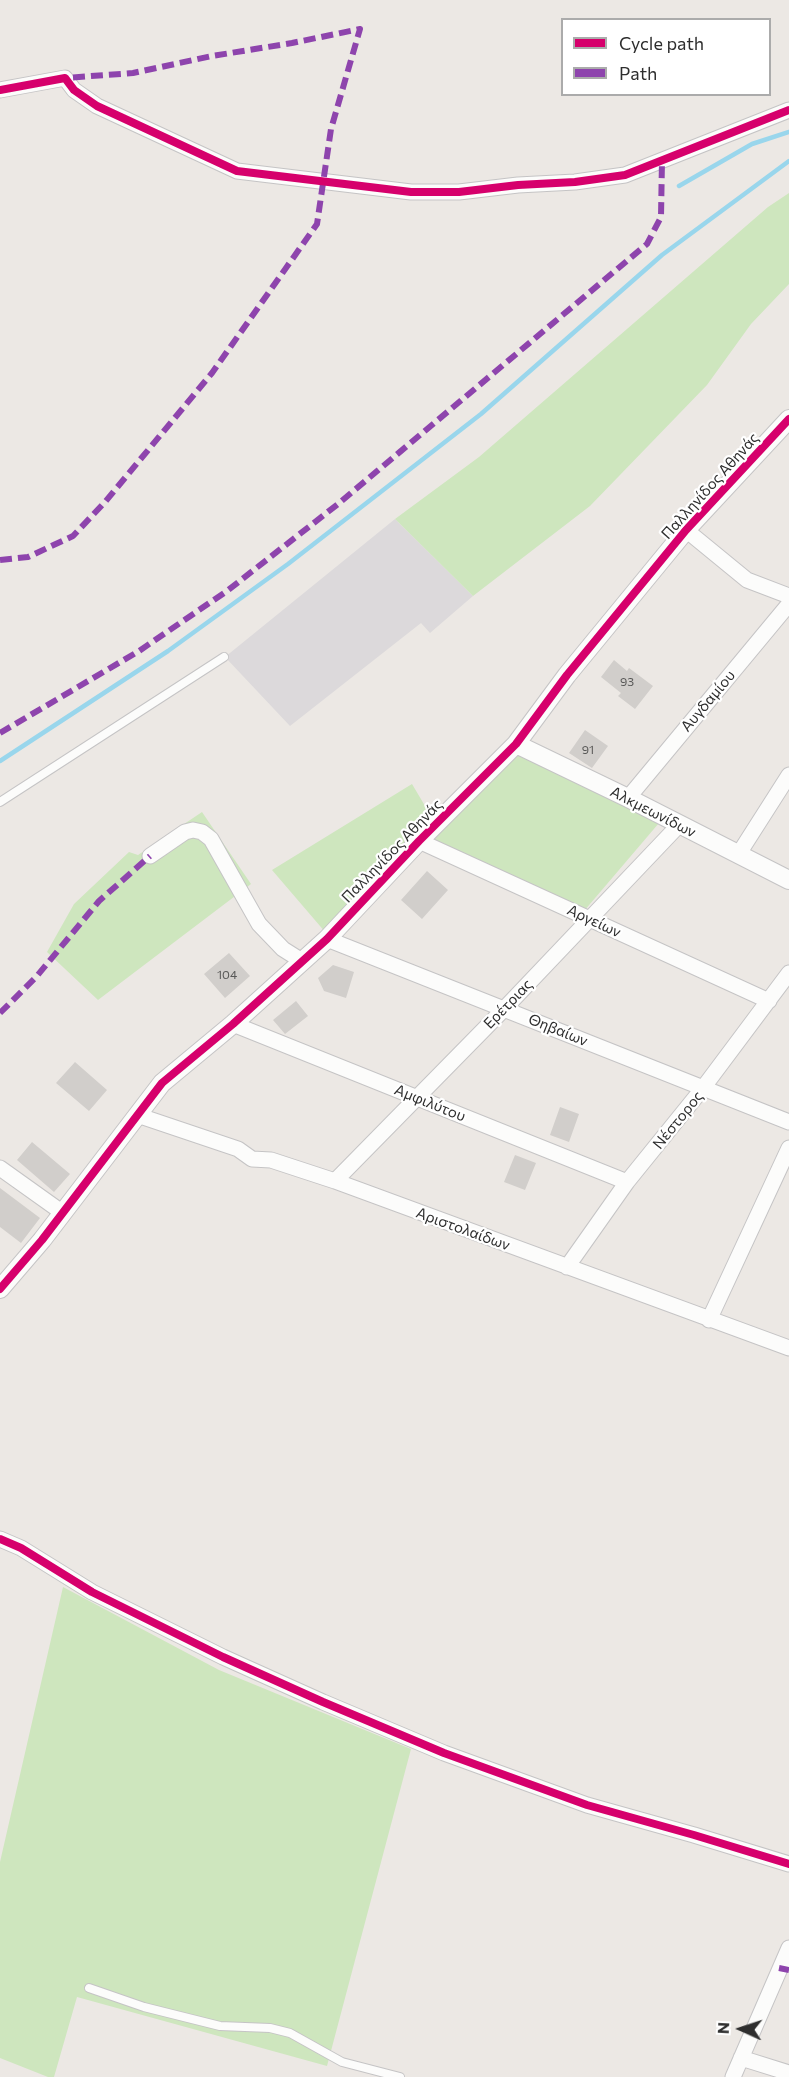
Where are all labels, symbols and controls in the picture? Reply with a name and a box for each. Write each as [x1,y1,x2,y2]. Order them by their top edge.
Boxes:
legend [561,18,771,96]
text: Cycle path [619,32,704,54]
text: Path [619,62,657,84]
street label: Παλληνίδος Αθηνάς [658,429,762,543]
street label: Αυγδαμίου [677,667,739,735]
house number: 93 [620,675,634,689]
house number: 91 [582,743,594,757]
street label: Αλκμεωνίδων [607,783,699,841]
street label: Παλληνίδος Αθηνάς [338,796,446,906]
street label: Αργείων [564,901,624,941]
house number: 104 [217,968,237,982]
street label: Ερέτριας [480,975,536,1033]
street label: Θηβαίων [526,1010,590,1050]
street label: Αμφιλύτου [392,1081,468,1125]
street label: Νέστορος [649,1087,707,1153]
street label: Αριστολαίδων [414,1204,512,1254]
north arrow [711,1999,771,2059]
text: N [713,2022,732,2035]

